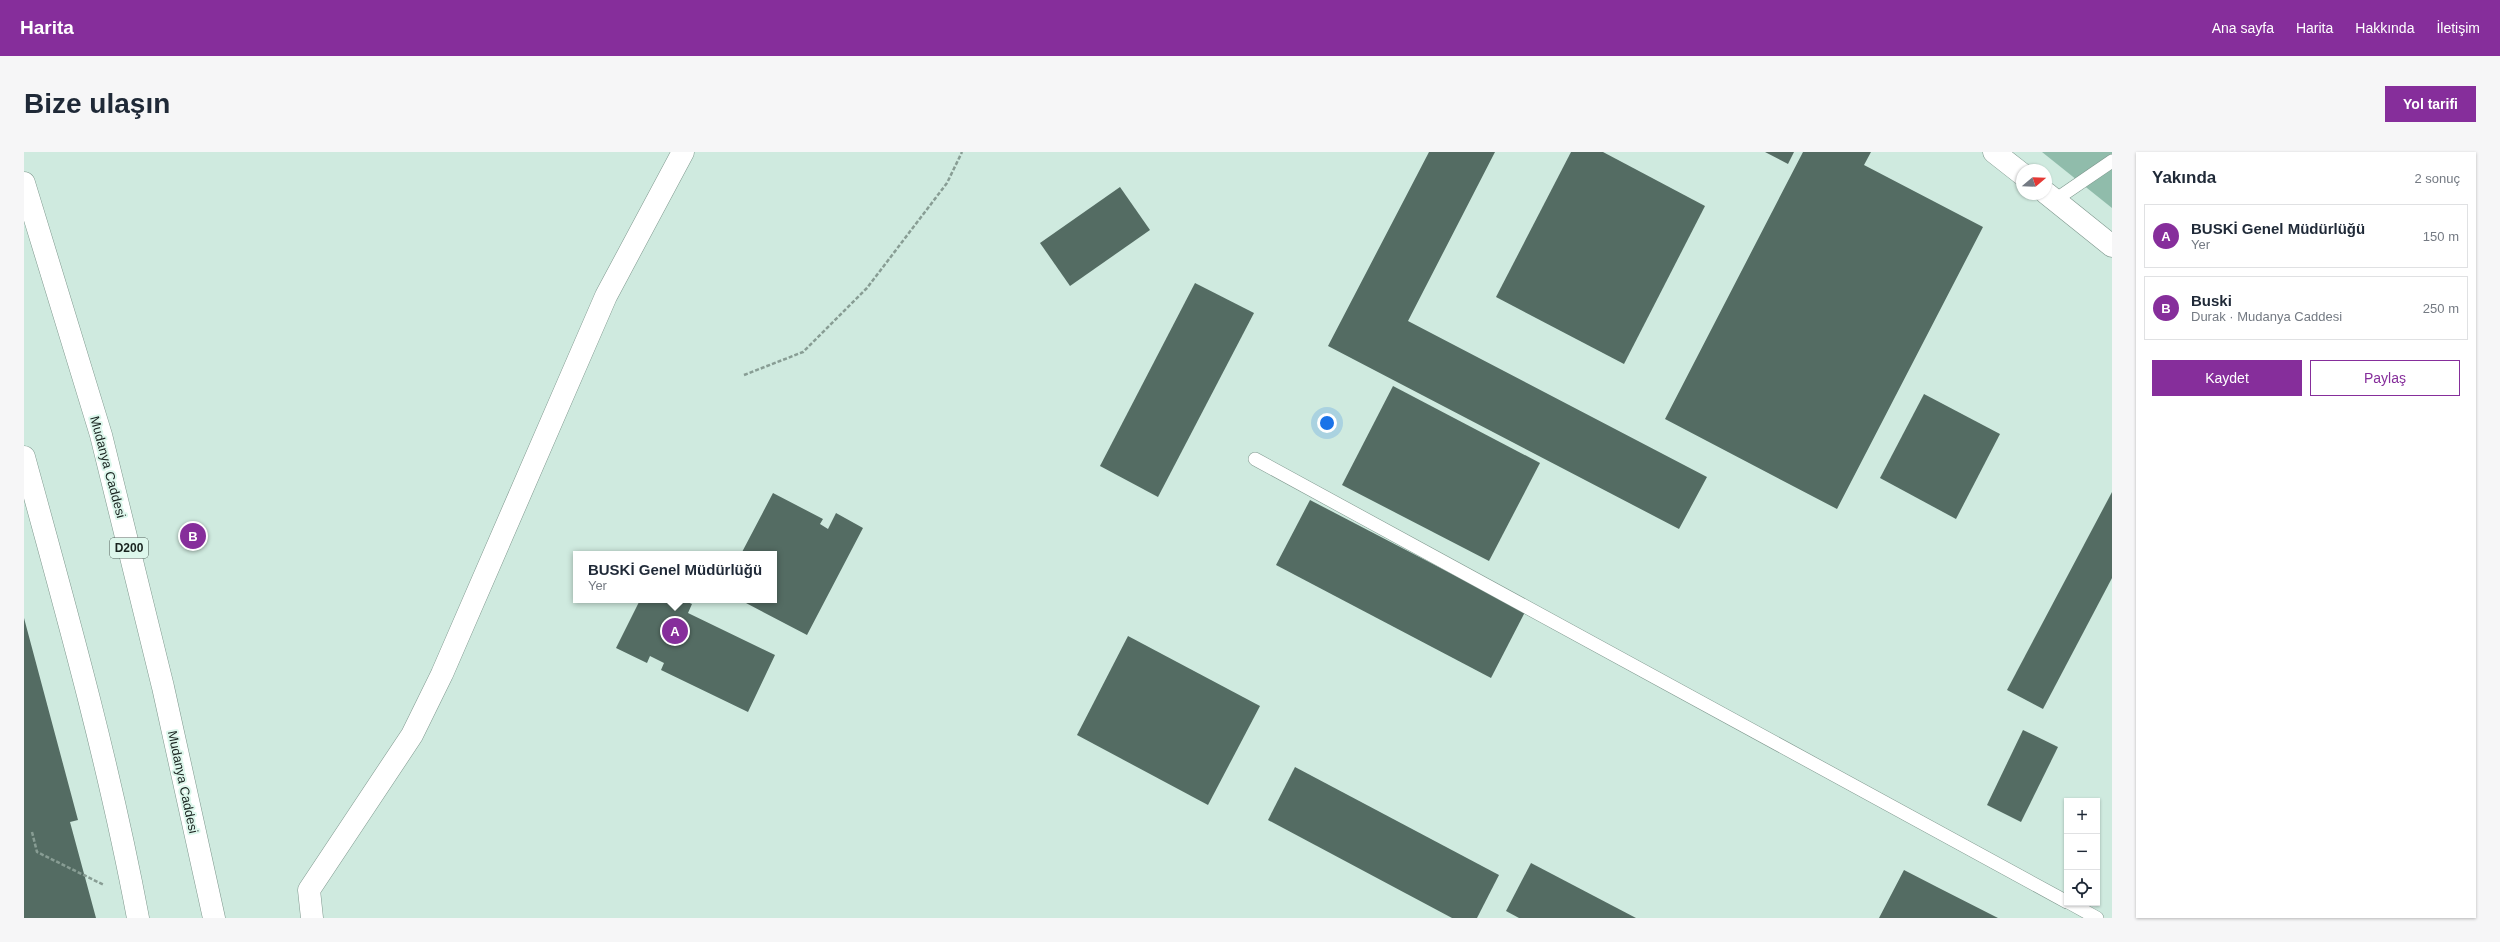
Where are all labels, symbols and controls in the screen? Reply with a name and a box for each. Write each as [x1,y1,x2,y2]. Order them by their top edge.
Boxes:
text: Harita [20,17,74,38]
text: Ana sayfa [2212,20,2274,36]
text: Harita [2296,20,2333,36]
text: Hakkında [2355,20,2414,36]
text: İletişim [2436,20,2480,36]
button: Yol tarifi [2385,86,2476,122]
text: Bize ulaşın [24,88,170,119]
north arrow [2016,164,2052,200]
text: Yakında [2152,168,2216,187]
text: 2 sonuç [2414,171,2460,186]
text: BUSKİ Genel Müdürlüğü [2191,220,2365,237]
text: A [2161,229,2171,244]
text: 150 m [2423,229,2459,244]
text: Yer [2191,237,2210,252]
text: Buski [2191,292,2232,309]
text: B [2161,301,2171,316]
text: 250 m [2423,301,2459,316]
text: Durak · Mudanya Caddesi [2191,309,2342,324]
button: Kaydet [2152,360,2302,396]
button: Paylaş [2310,360,2460,396]
your location [1317,413,1337,433]
street label: Mudanya Caddesi [87,414,129,520]
pin: B [180,521,206,551]
road number: D200 [110,538,148,558]
popup [573,551,777,603]
text: BUSKİ Genel Müdürlüğü [588,561,762,578]
text: Yer [588,578,607,593]
pin: A [662,616,688,646]
street label: Mudanya Caddesi [165,729,201,835]
map controls [2064,798,2100,906]
button: + [2064,798,2100,834]
button: − [2064,834,2100,870]
button: locate [2064,870,2100,906]

